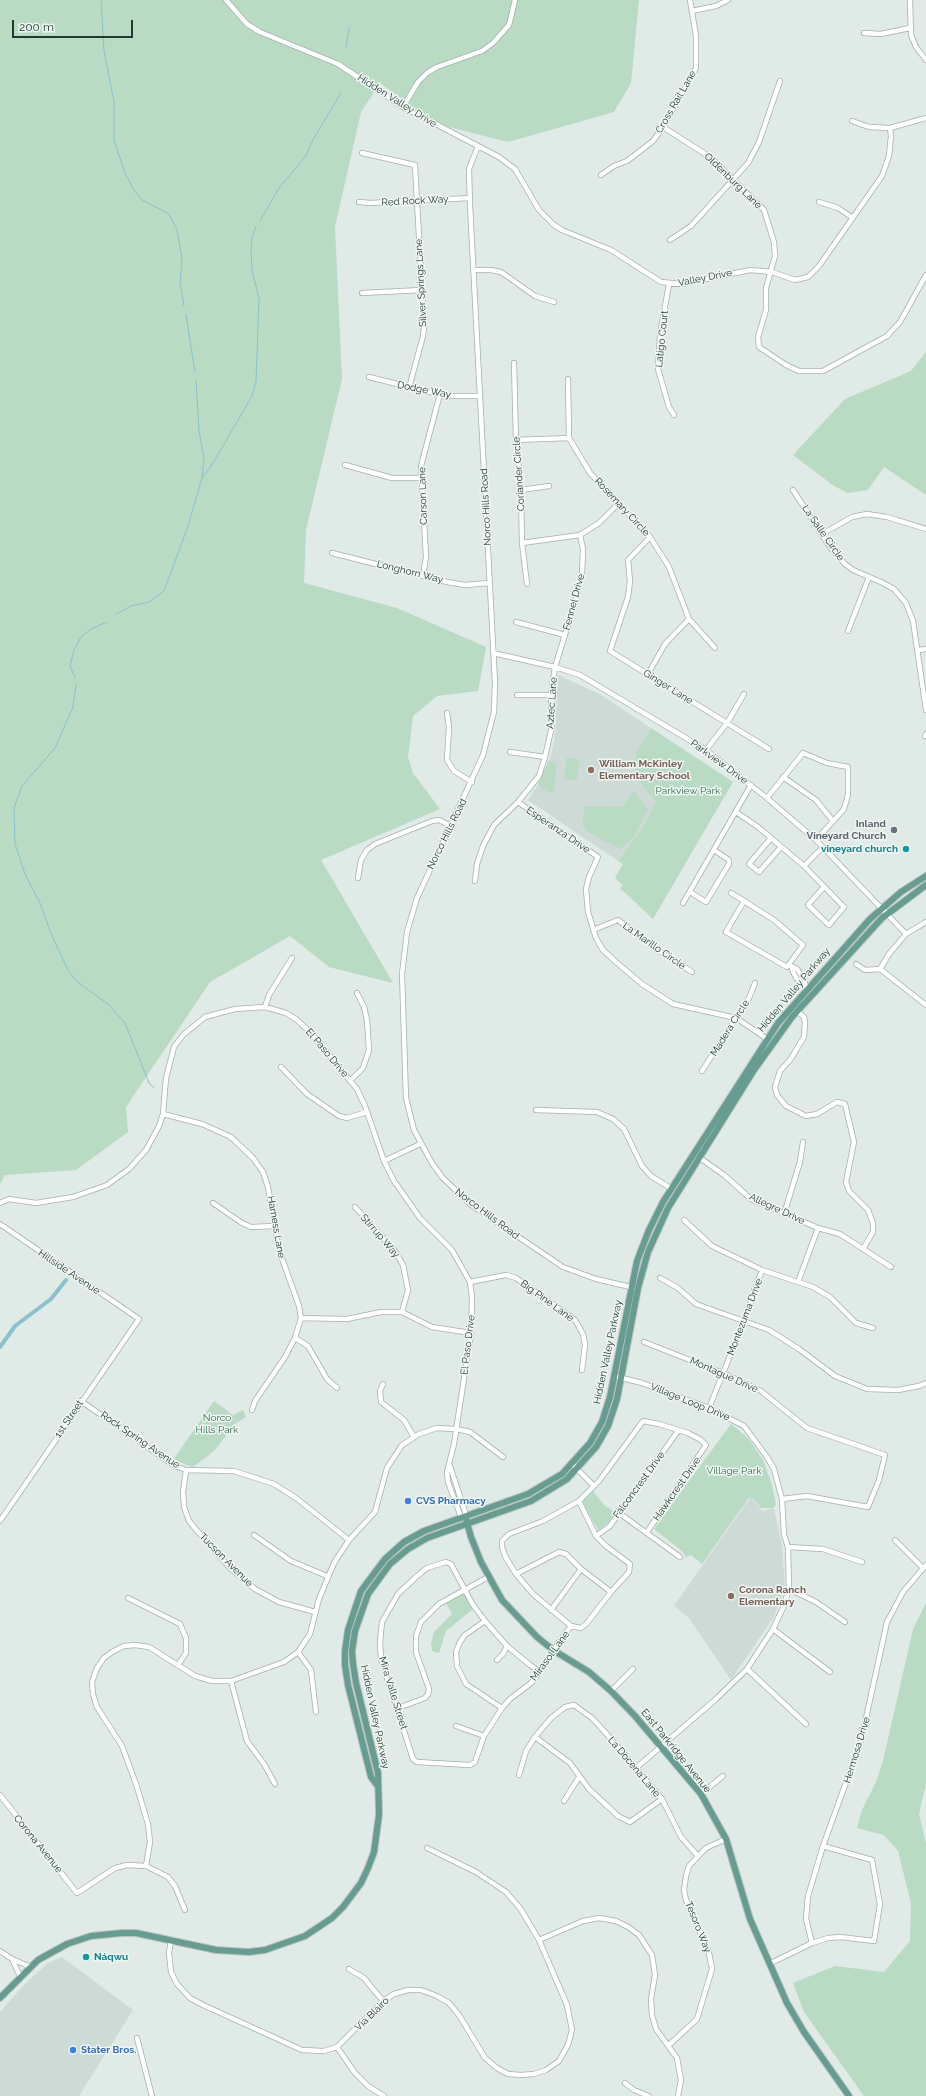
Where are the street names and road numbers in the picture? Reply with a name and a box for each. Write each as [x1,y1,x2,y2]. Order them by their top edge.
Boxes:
street label: Cross Rail Lane [653,68,699,136]
street label: Hidden Valley Drive [355,72,439,130]
street label: Oldenburg Lane [702,151,764,211]
street label: Red Rock Way [381,193,449,209]
street label: Silver Springs Lane [413,239,429,327]
street label: Valley Drive [677,267,733,289]
street label: Latigo Court [653,310,671,368]
street label: Dodge Way [396,379,452,401]
street label: Coriander Circle [510,436,528,512]
street label: Carson Lane [416,467,430,525]
street label: Norco Hills Road [478,468,494,546]
street label: Rosemary Circle [592,475,652,539]
street label: La Salle Circle [799,503,847,563]
street label: Longhorn Way [376,558,444,586]
street label: Fennel Drive [561,572,587,632]
street label: Ginger Lane [641,667,695,707]
street label: Aztec Lane [544,677,560,729]
street label: Parkview Drive [688,737,750,787]
street label: Norco Hills Road [425,797,469,871]
street label: Esperanza Drive [524,804,592,856]
street label: La Marillo Circle [620,920,688,972]
street label: Hidden Valley Parkway [755,945,833,1035]
street label: Madera Circle [708,998,752,1058]
street label: El Paso Drive [303,1026,351,1080]
street label: Norco Hills Road [453,1186,521,1242]
street label: Allegre Drive [747,1191,807,1227]
street label: Harness Lane [265,1195,287,1259]
street label: Stirrup Way [358,1212,402,1260]
street label: Hillside Avenue [36,1247,102,1297]
street label: Montezuma Drive [725,1277,765,1357]
street label: Big Pine Lane [518,1278,576,1324]
street label: Hidden Valley Parkway [591,1299,625,1405]
street label: El Paso Drive [458,1314,478,1376]
street label: Montague Drive [688,1355,760,1395]
street label: Village Loop Drive [649,1381,731,1423]
street label: 1st Street [52,1398,86,1440]
street label: Rock Spring Avenue [98,1409,182,1471]
street label: Falconcrest Drive [611,1449,667,1521]
street label: Hawkcrest Drive [651,1455,703,1523]
street label: Tucson Avenue [197,1531,255,1589]
street label: Mirasol Lane [528,1629,572,1683]
street label: Mira Valle Street [376,1655,410,1731]
street label: Hidden Valley Parkway [358,1664,392,1770]
street label: East Parkridge Avenue [639,1707,713,1795]
street label: Hermosa Drive [841,1715,873,1785]
street label: La Docena Lane [605,1734,663,1800]
street label: Corona Avenue [11,1813,65,1875]
street label: Tesoro Way [682,1900,714,1954]
street label: Via Blairo [352,1995,392,2033]

